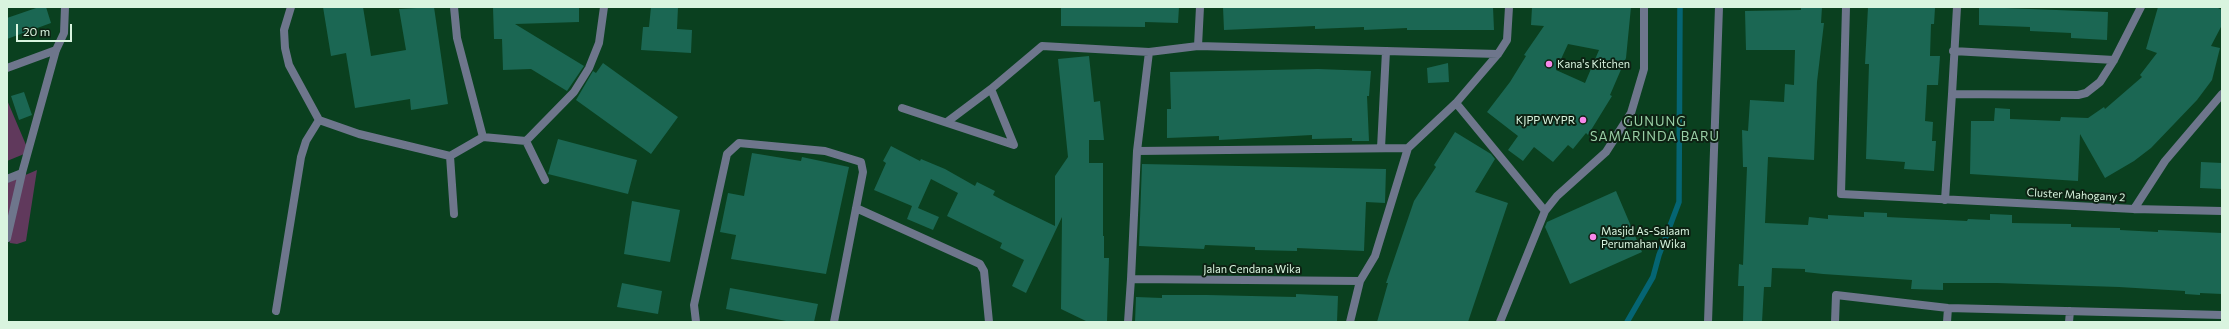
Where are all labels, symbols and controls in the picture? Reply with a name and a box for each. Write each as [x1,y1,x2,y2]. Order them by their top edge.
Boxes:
scale bar [18,16,74,42]
text: 20 m [23,24,50,38]
place label: Kana's Kitchen [1557,57,1630,71]
marker: Kana's Kitchen [1544,59,1554,69]
place label: KJPP WYPR [1516,113,1575,127]
district label: GUNUNG SAMARINDA BARU [1590,114,1720,145]
marker: KJPP WYPR [1578,115,1588,125]
street label: Cluster Mahogany 2 [2026,186,2126,204]
place label: Masjid As-Salaam Perumahan Wika [1601,224,1690,250]
marker: Masjid As-Salaam Perumahan Wika [1588,232,1598,242]
street label: Jalan Cendana Wika [1203,262,1301,276]

